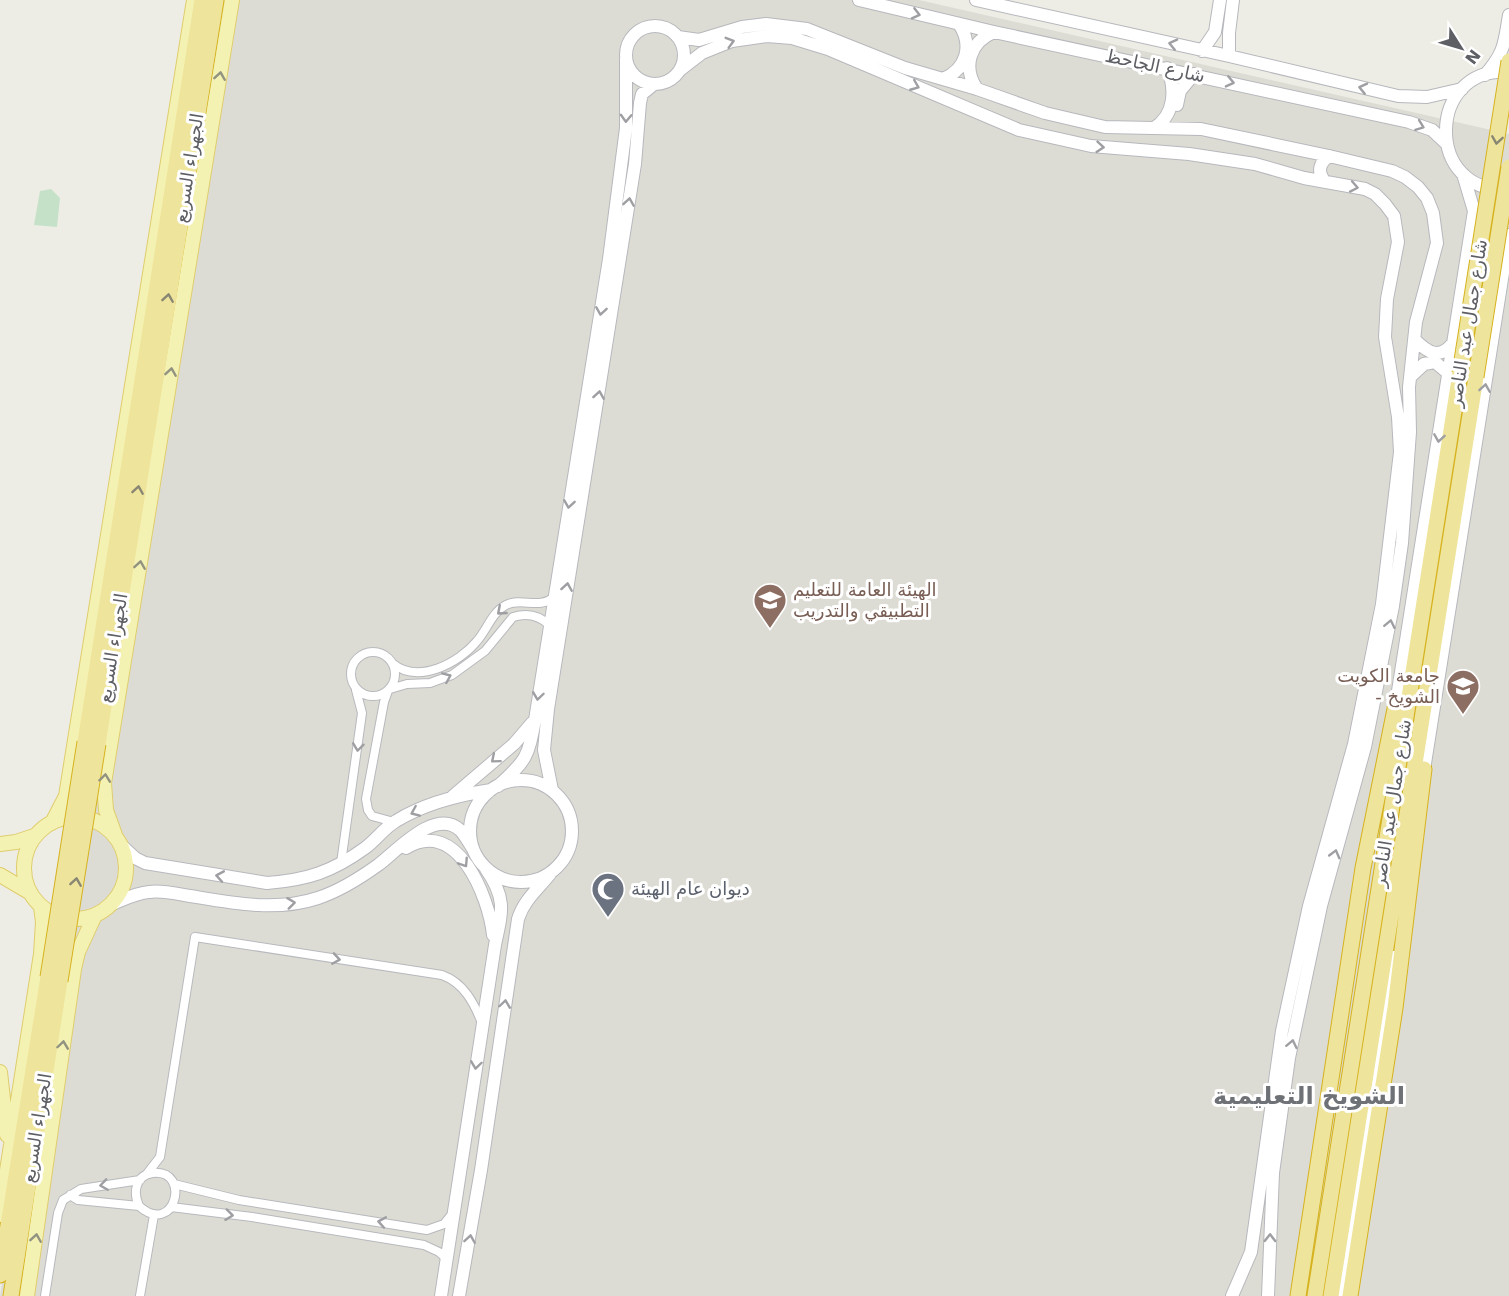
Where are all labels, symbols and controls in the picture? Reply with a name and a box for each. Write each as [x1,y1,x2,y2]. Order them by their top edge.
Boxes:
one-way arrow [911,6,921,19]
north arrow [1431,18,1491,78]
one-way arrow [725,37,735,49]
one-way arrow [1168,39,1178,52]
street label: شارع الجاحظ [1103,45,1207,87]
text: N [1461,46,1484,68]
one-way arrow [213,72,226,82]
one-way arrow [1225,75,1235,88]
one-way arrow [909,79,920,91]
one-way arrow [1359,82,1369,95]
street label: الجهراء السريع [169,112,209,224]
one-way arrow [620,113,632,122]
one-way arrow [1414,118,1425,131]
one-way arrow [1491,135,1503,144]
one-way arrow [1095,140,1104,153]
one-way arrow [1349,180,1359,193]
one-way arrow [622,198,635,208]
street label: شارع جمال عبد الناصر [1444,238,1492,409]
one-way arrow [162,293,174,302]
one-way arrow [595,307,607,316]
one-way arrow [165,368,177,377]
one-way arrow [1478,383,1491,393]
one-way arrow [593,390,605,400]
one-way arrow [1433,433,1445,442]
one-way arrow [131,486,144,496]
one-way arrow [564,499,576,508]
one-way arrow [133,560,145,569]
place label: الهيئة العامة للتعليم التطبيقي والتدريب [793,579,937,622]
school or university icon: الهيئة العامة للتعليم التطبيقي والتدريب [752,582,788,629]
one-way arrow [561,583,573,592]
street label: الجهراء السريع [93,592,133,704]
one-way arrow [497,604,507,615]
one-way arrow [1383,619,1396,629]
place label: جامعة الكويت - الشويخ [1337,665,1440,708]
school or university icon: جامعة الكويت - الشويخ [1445,668,1481,715]
one-way arrow [440,672,451,684]
one-way arrow [533,691,545,701]
street label: شارع جمال عبد الناصر [1368,718,1416,889]
one-way arrow [353,743,365,752]
one-way arrow [491,752,502,763]
one-way arrow [98,773,111,783]
one-way arrow [411,804,422,816]
one-way arrow [1328,849,1341,859]
one-way arrow [457,857,469,867]
one-way arrow [216,871,225,883]
mosque icon: ديوان عام الهيئة [590,871,626,918]
one-way arrow [69,877,82,887]
place label: ديوان عام الهيئة [631,878,750,900]
one-way arrow [286,898,296,910]
one-way arrow [331,952,340,964]
one-way arrow [498,1000,511,1009]
one-way arrow [1284,1039,1297,1049]
one-way arrow [56,1040,68,1050]
one-way arrow [471,1061,483,1070]
street label: الجهراء السريع [17,1072,57,1184]
district label: الشويخ التعليمية [1213,1082,1405,1110]
one-way arrow [99,1179,109,1191]
one-way arrow [225,1208,234,1220]
one-way arrow [377,1216,387,1229]
one-way arrow [1264,1233,1276,1242]
one-way arrow [29,1234,42,1244]
one-way arrow [463,1234,476,1244]

